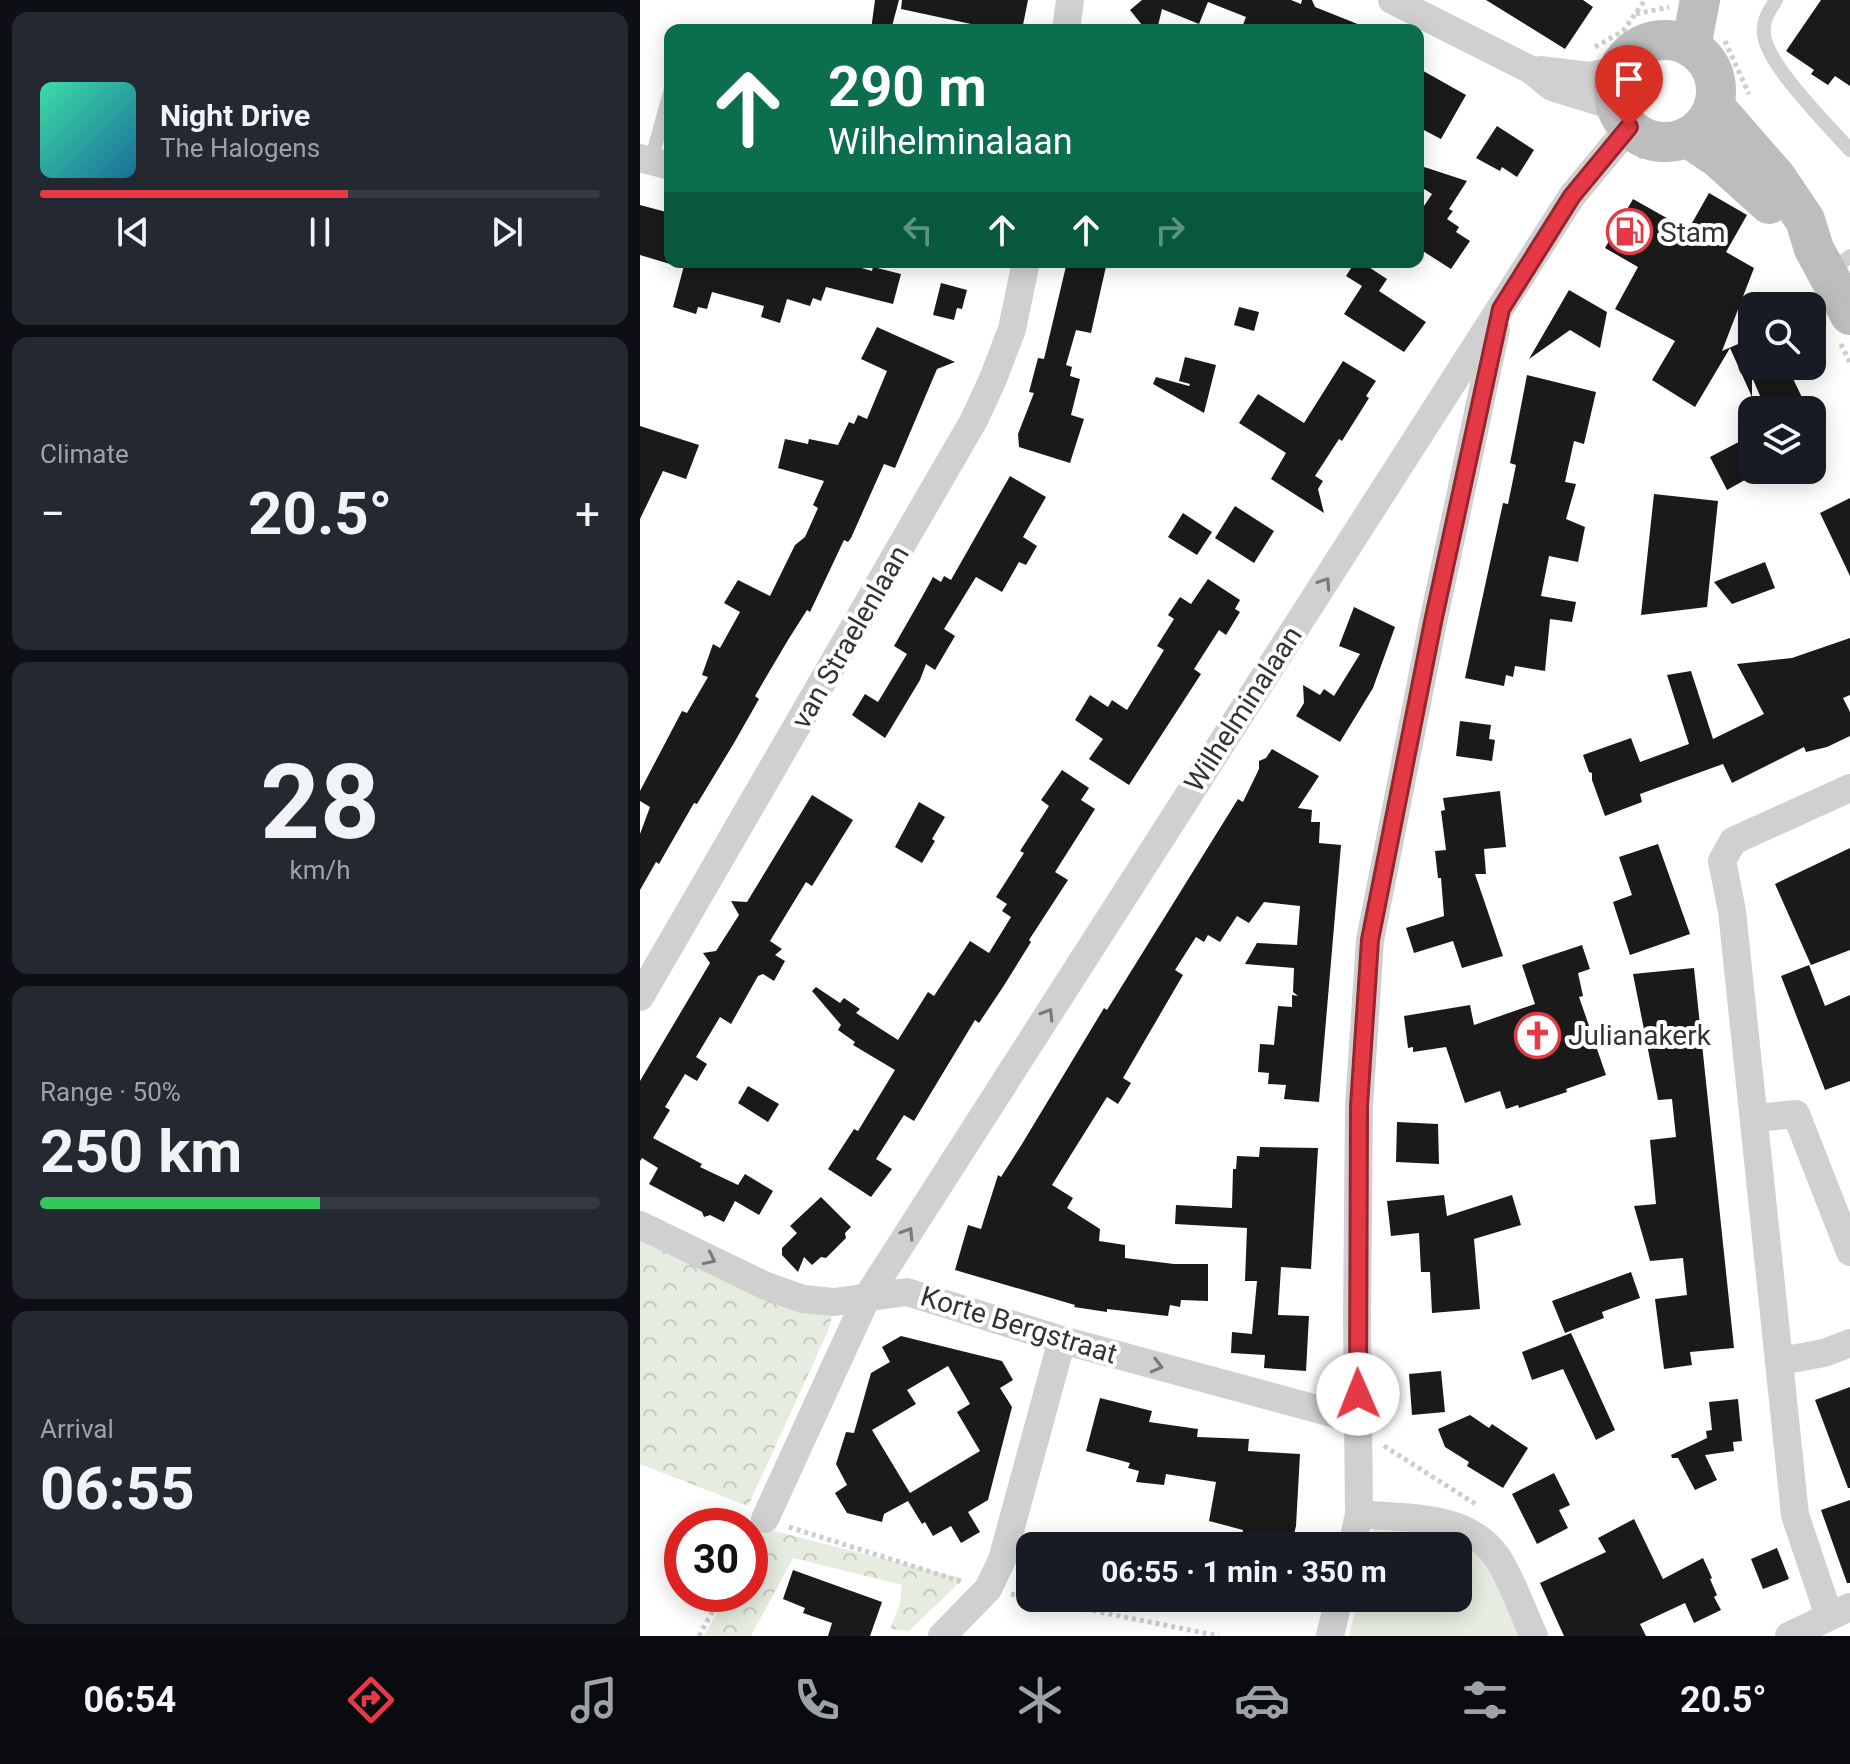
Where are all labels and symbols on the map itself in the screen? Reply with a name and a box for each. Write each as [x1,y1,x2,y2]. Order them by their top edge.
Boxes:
pin [1595,45,1663,127]
fuel station icon: Stam [1605,208,1653,256]
place label: Stam [1660,216,1726,249]
street label: van Straelenlaan [784,540,916,734]
one-way arrow [1315,577,1330,592]
street label: Wilhelminalaan [1177,620,1309,798]
one-way arrow [1038,1008,1053,1022]
church icon: Julianakerk [1513,1011,1561,1059]
place label: Julianakerk [1568,1019,1712,1052]
one-way arrow [899,1227,914,1242]
one-way arrow [702,1249,717,1265]
street label: Korte Bergstraat [917,1279,1121,1371]
position arrow [1316,1352,1400,1436]
one-way arrow [1150,1356,1164,1373]
speed limit sign: 30 [664,1508,768,1612]

